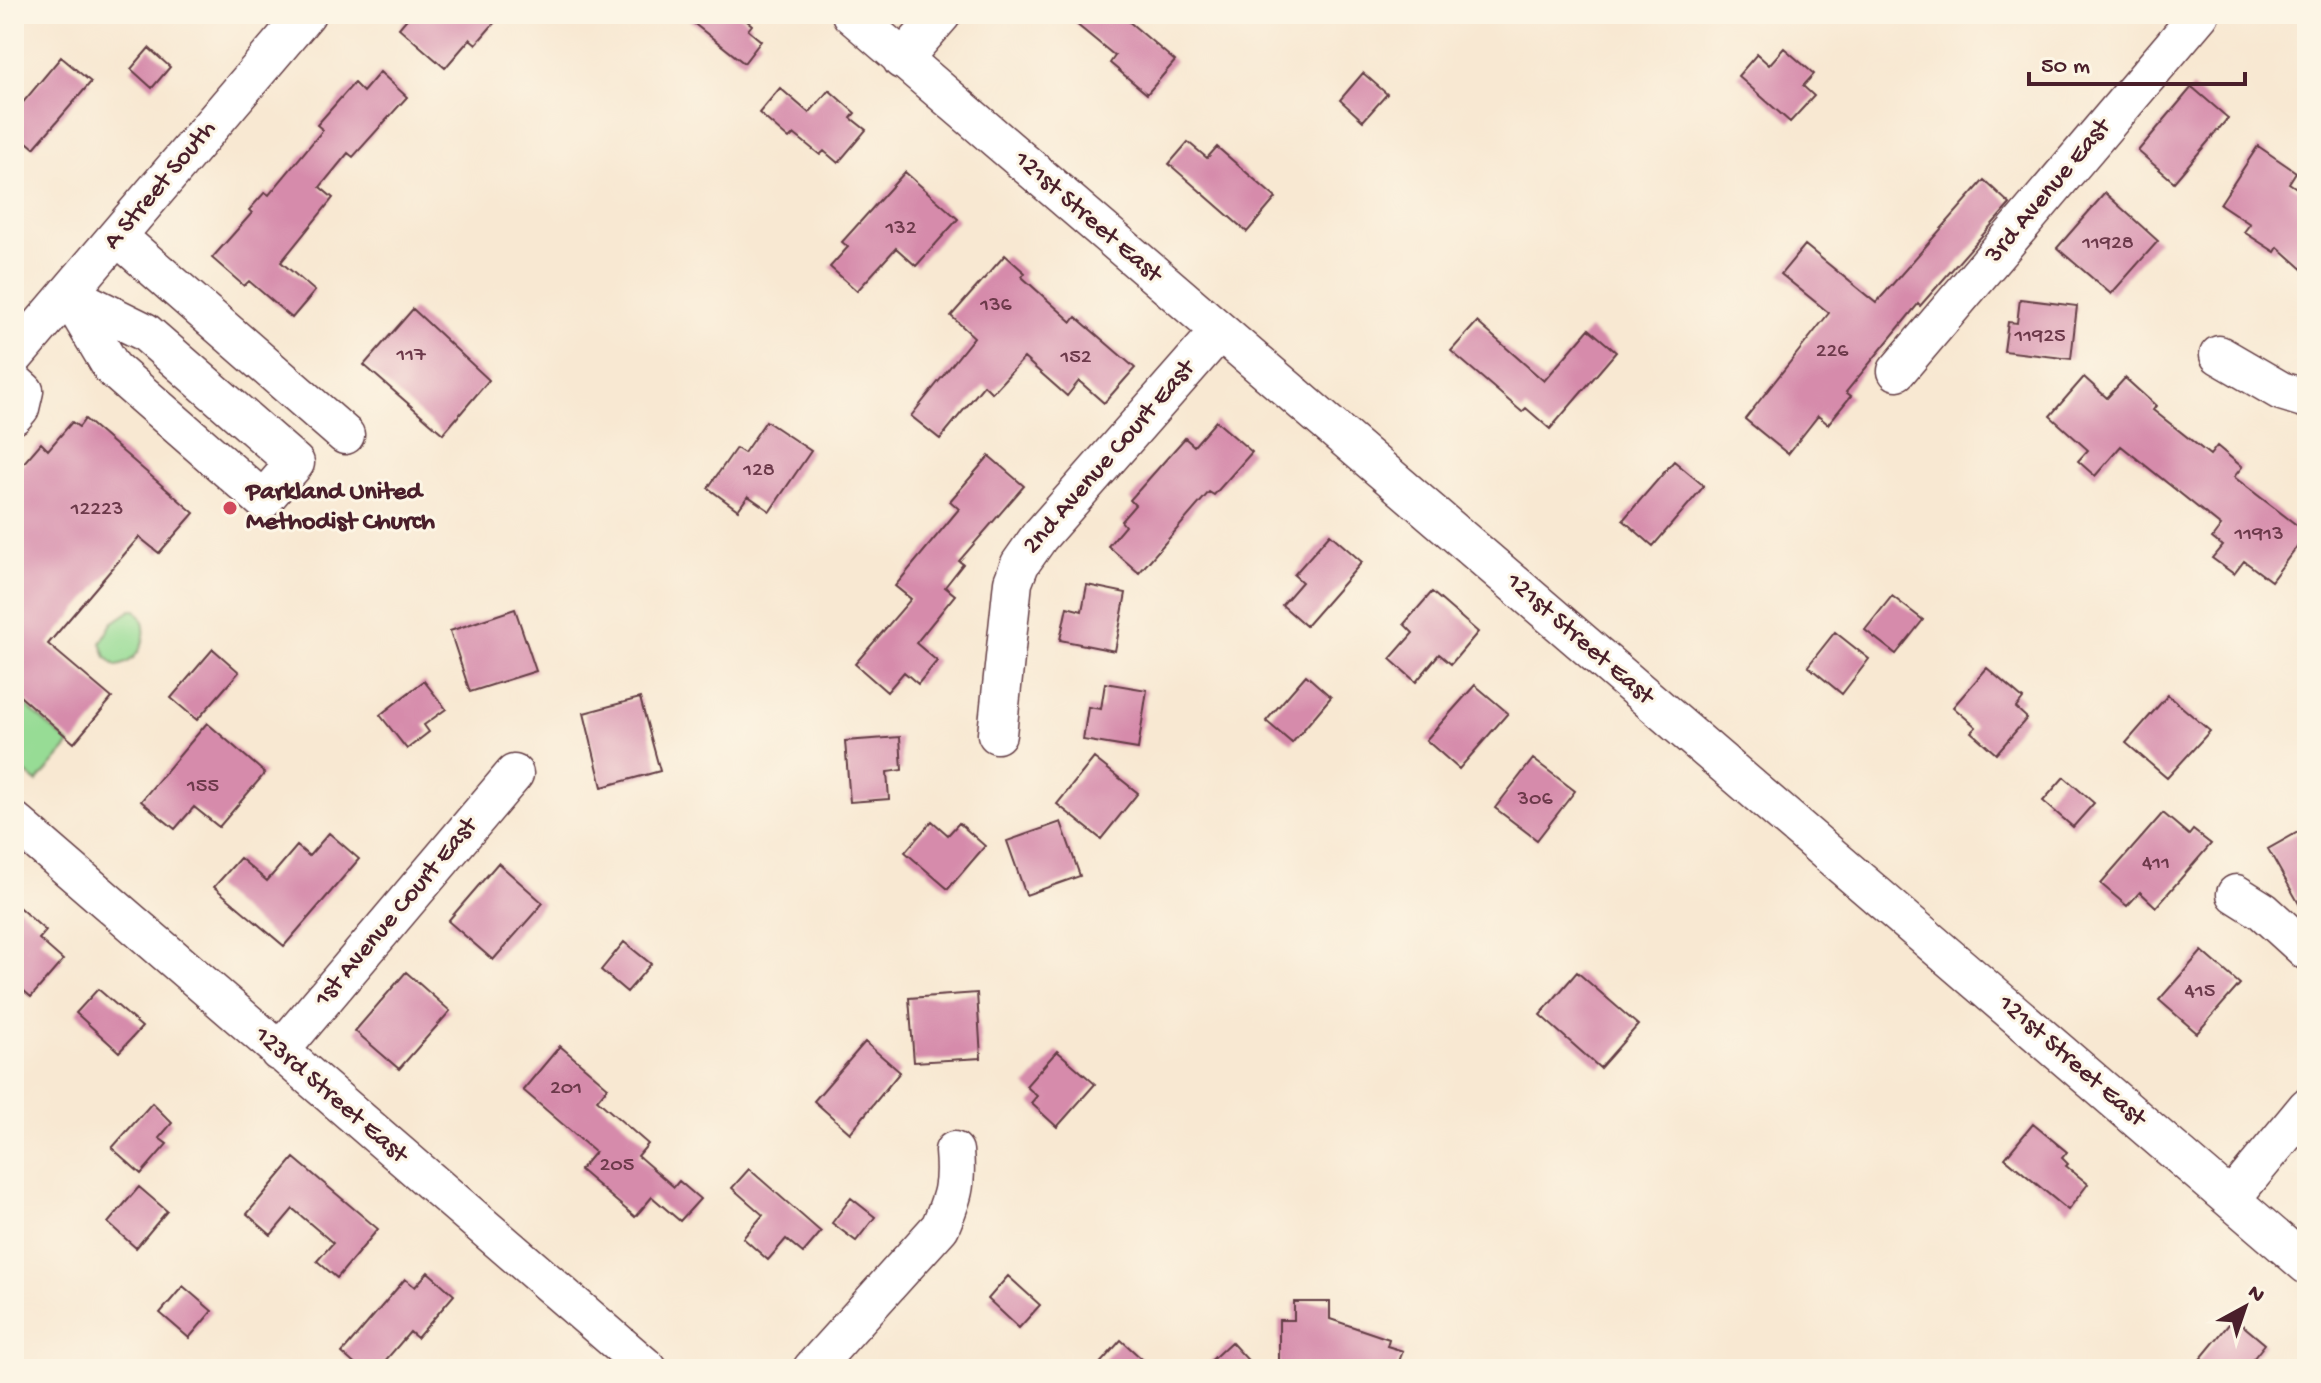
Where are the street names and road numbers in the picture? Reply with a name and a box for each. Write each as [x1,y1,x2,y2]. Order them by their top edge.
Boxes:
street label: 3rd Avenue East [1979,112,2120,271]
street label: A Street South [98,115,224,257]
street label: 121st Street East [1006,144,1169,292]
street label: 2nd Avenue Court East [1017,353,1204,562]
street label: 121st Street East [1498,566,1661,714]
street label: 1st Avenue Court East [308,810,487,1015]
street label: 121st Street East [1990,988,2153,1136]
street label: 123rd Street East [246,1020,415,1173]

